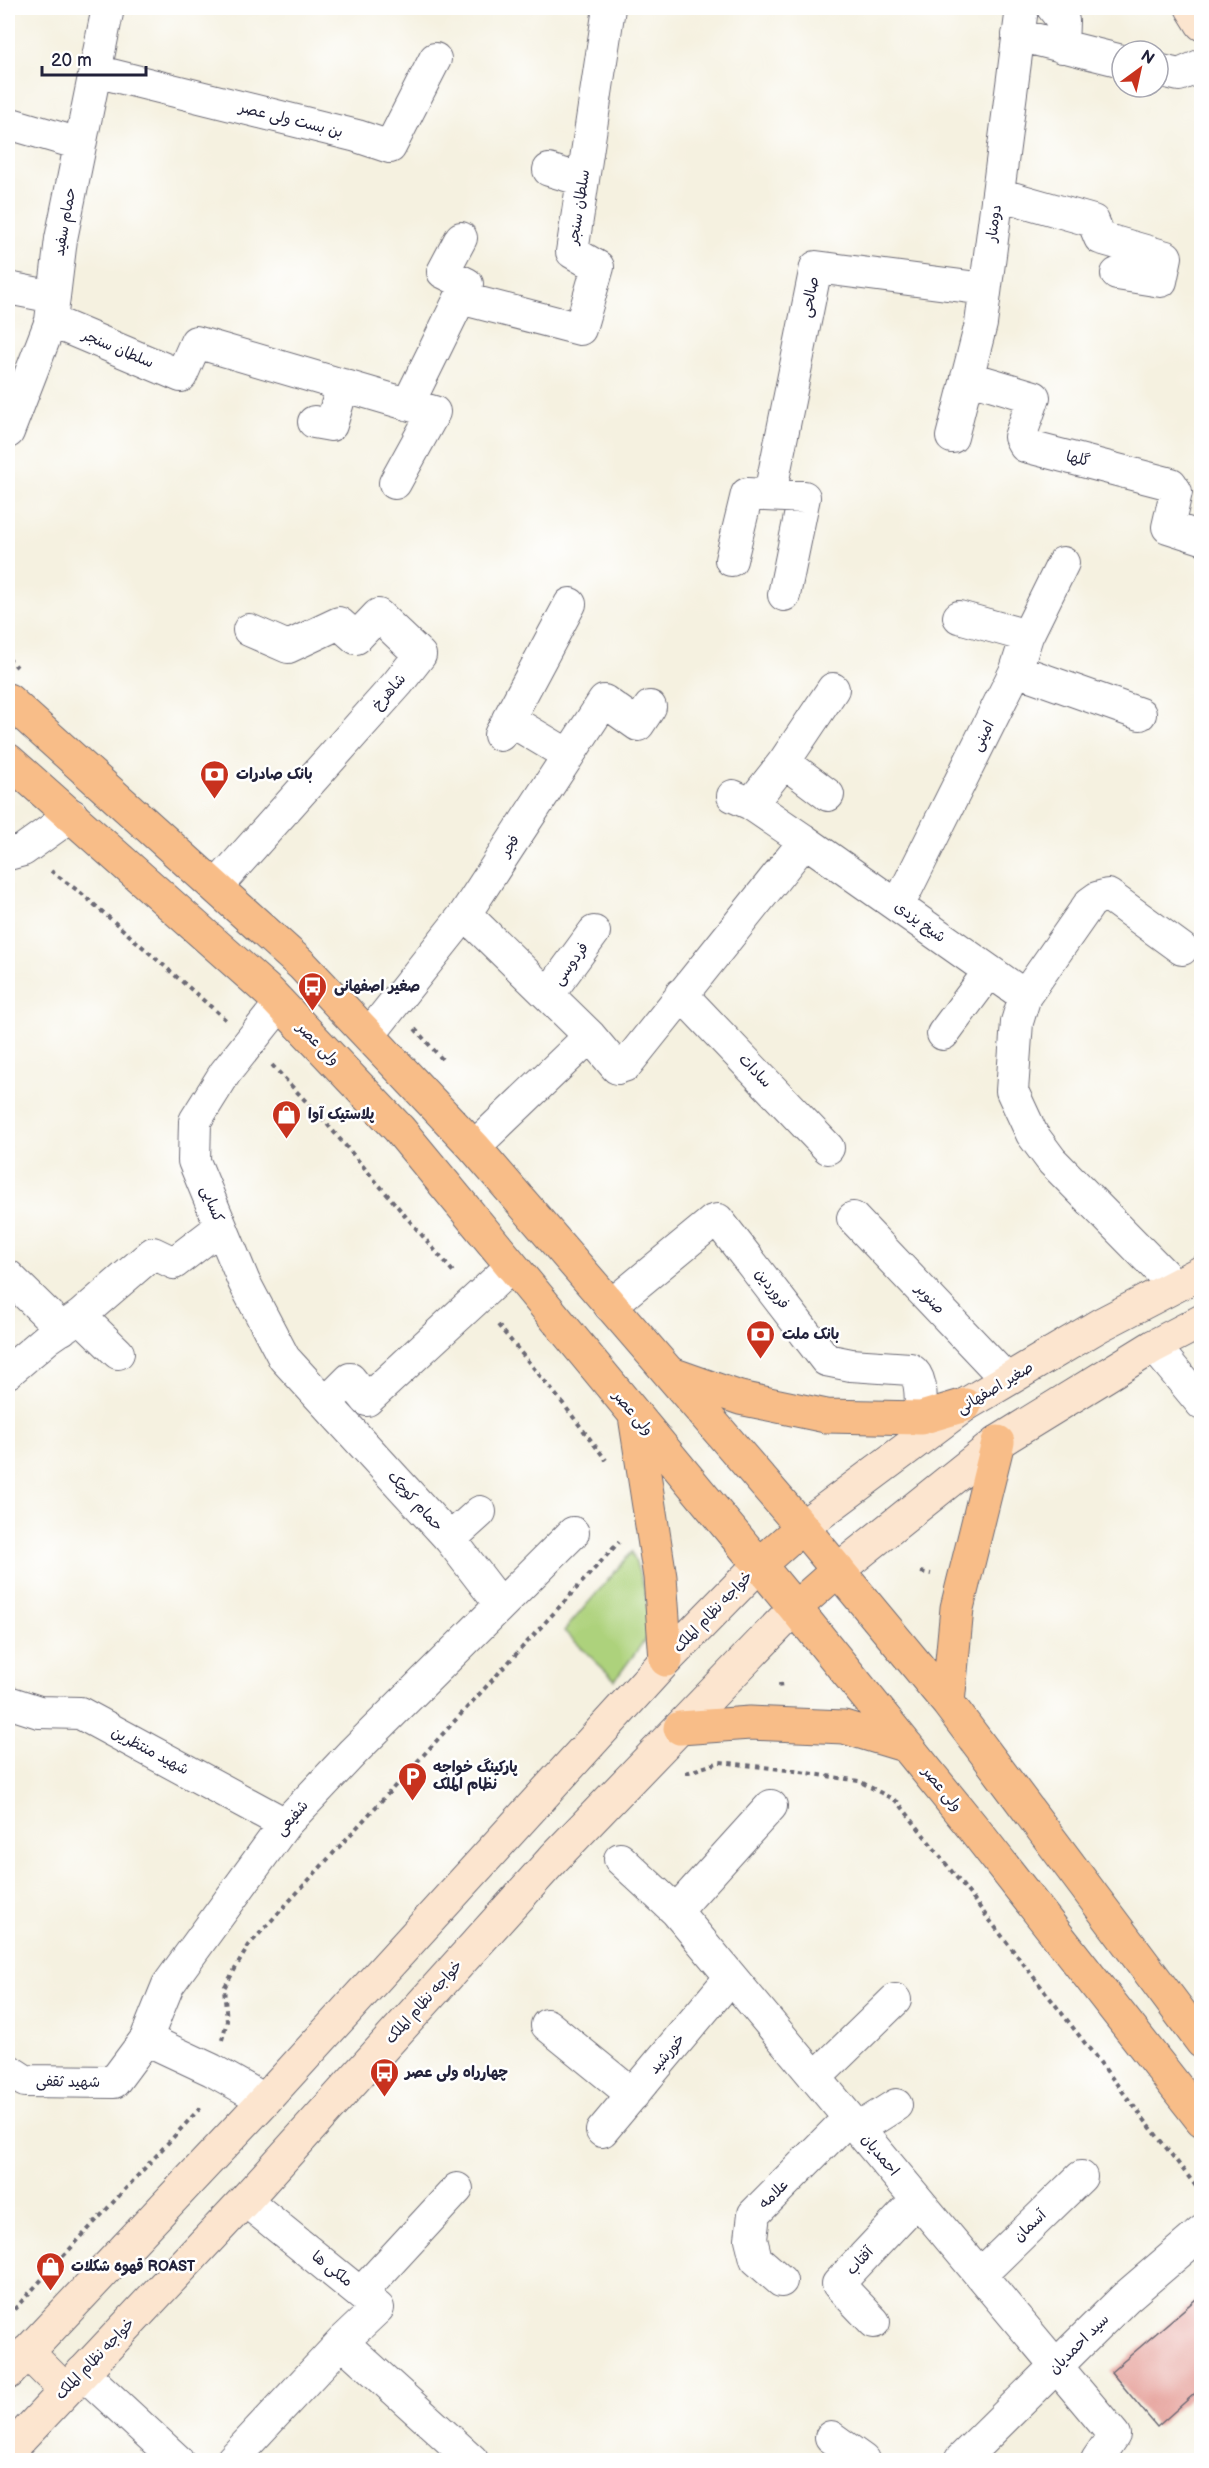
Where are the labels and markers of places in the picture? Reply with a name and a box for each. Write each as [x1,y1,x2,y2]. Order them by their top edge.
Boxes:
bank icon: بانک صادرات [199,758,231,800]
place label: بانک صادرات [236,765,313,784]
bus stop icon: صغیر اصفهانی [297,970,329,1012]
place label: صغیر اصفهانی [334,977,420,996]
shop icon: پلاستیک آوا [271,1098,303,1140]
place label: پلاستیک آوا [308,1105,375,1124]
bank icon: بانک ملت [745,1318,777,1360]
place label: بانک ملت [782,1325,839,1344]
place label: پارکینگ خواجه نظام الملک [433,1758,518,1795]
parking icon: پارکینگ خواجه نظام الملک [396,1760,428,1802]
bus stop icon: چهارراه ولی عصر [368,2056,400,2098]
place label: چهارراه ولی عصر [403,2063,508,2082]
shop icon: قهوه شکلات ROAST [34,2250,66,2292]
place label: قهوه شکلات ROAST [71,2257,196,2276]

